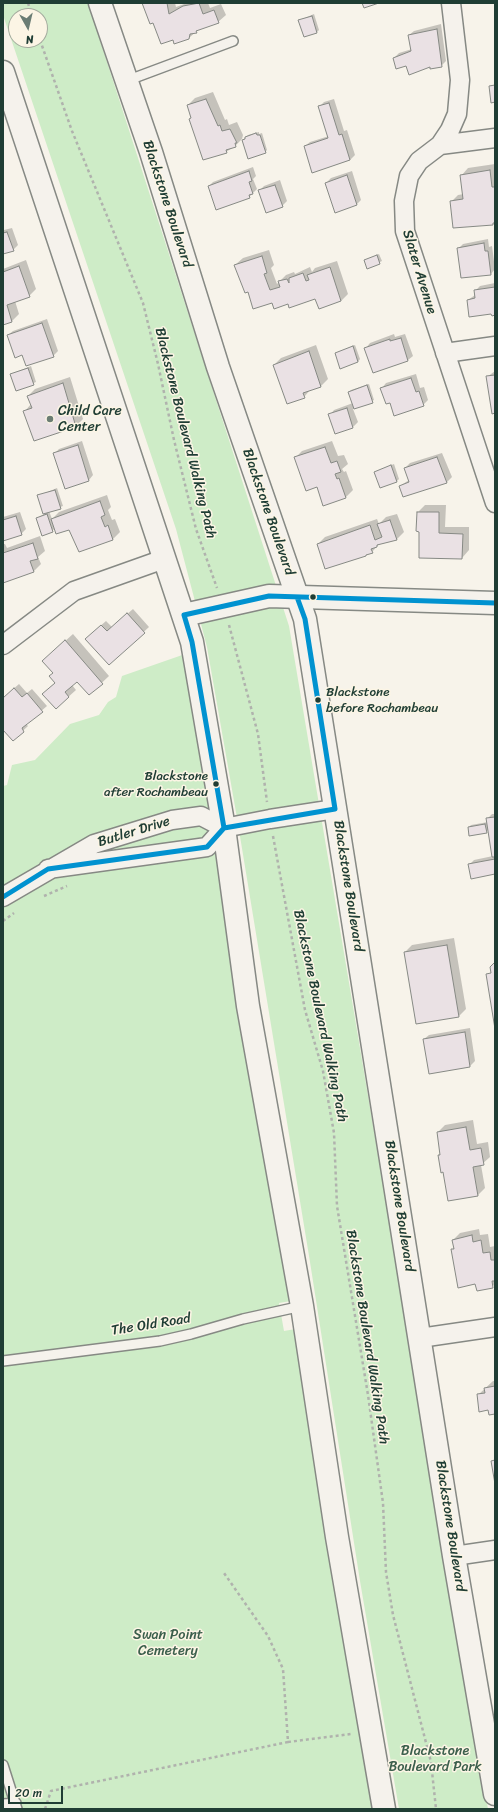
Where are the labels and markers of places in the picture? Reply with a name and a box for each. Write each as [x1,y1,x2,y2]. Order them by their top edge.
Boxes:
place label: Child Care Center [58,403,122,436]
marker: Child Care Center [45,414,55,424]
unlabelled marker [308,592,318,602]
place label: Blackstone before Rochambeau [326,685,438,716]
marker: Blackstone before Rochambeau [313,695,323,705]
place label: Blackstone after Rochambeau [104,769,208,800]
marker: Blackstone after Rochambeau [211,779,221,789]

